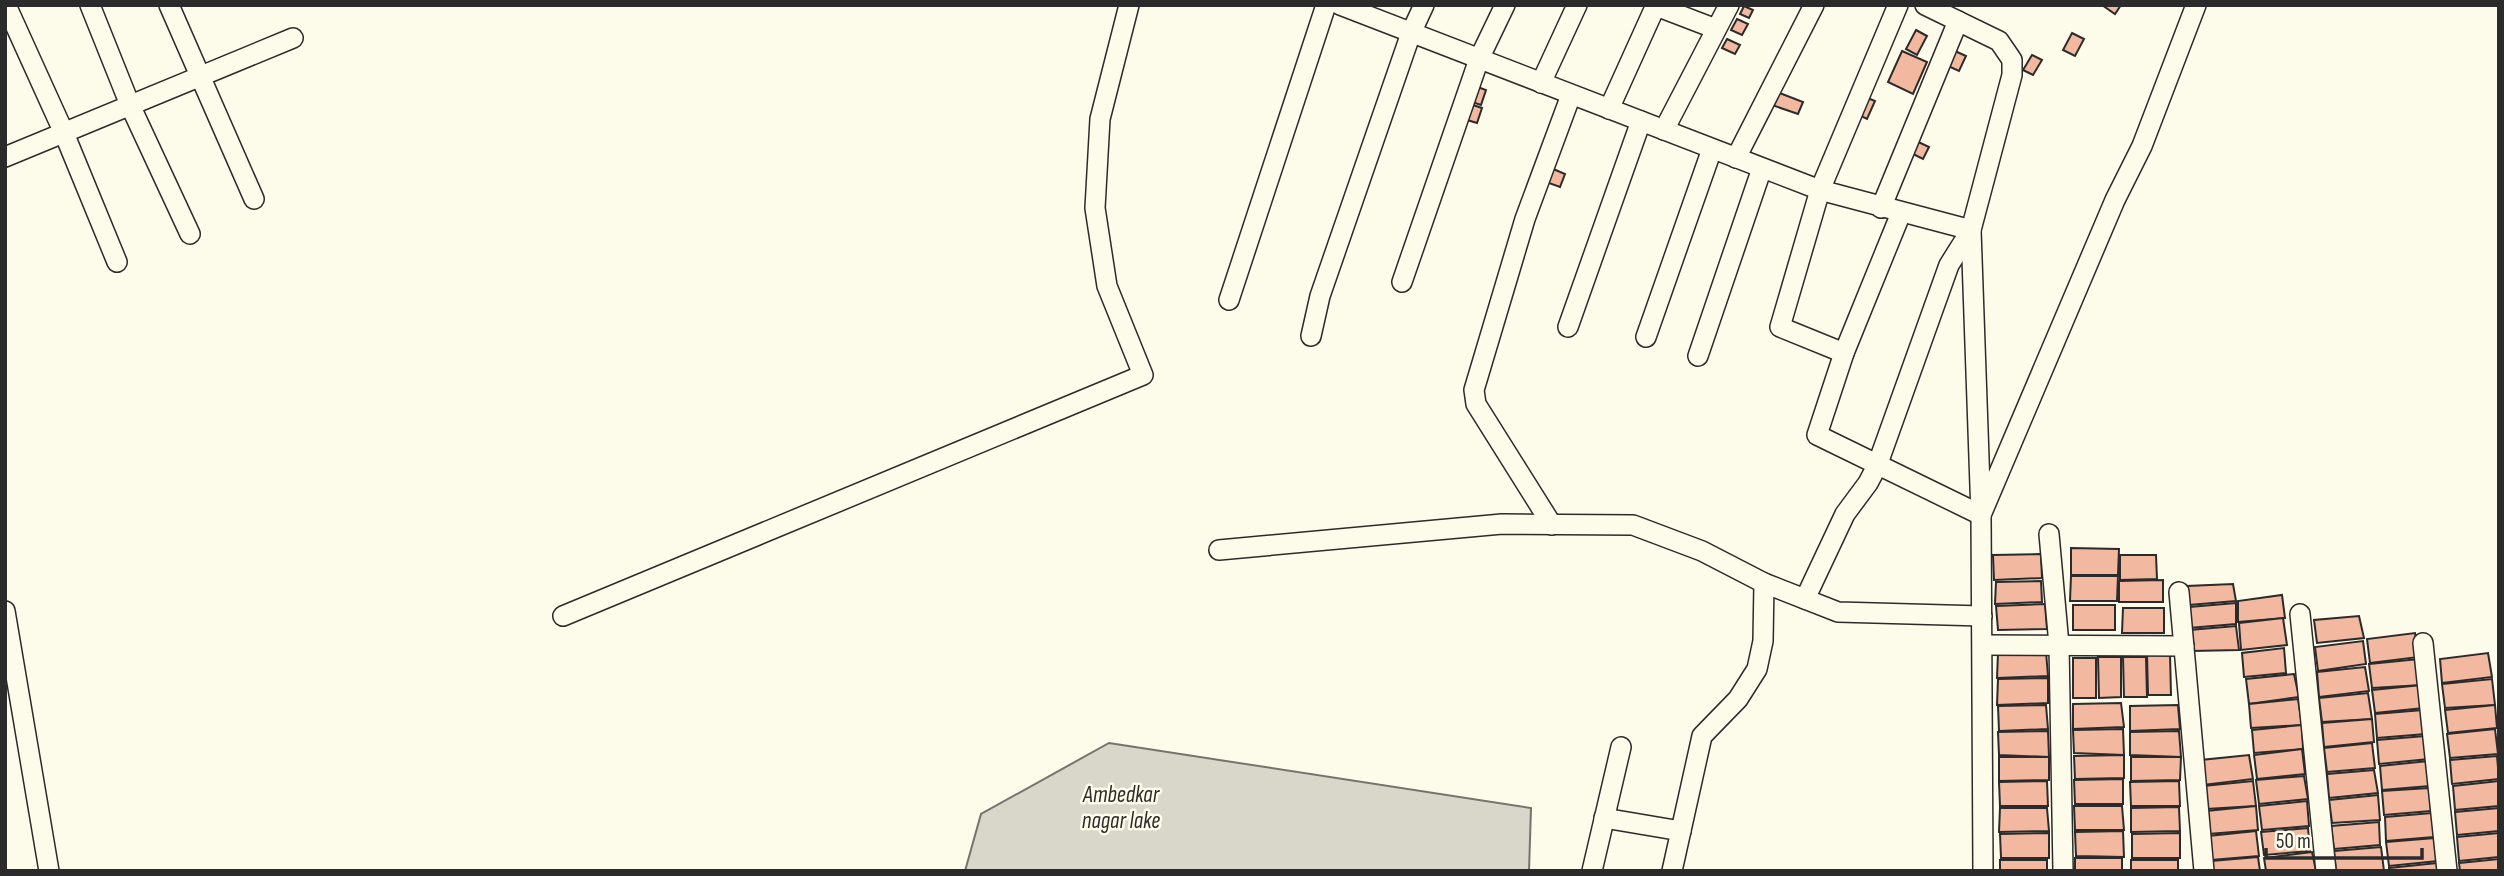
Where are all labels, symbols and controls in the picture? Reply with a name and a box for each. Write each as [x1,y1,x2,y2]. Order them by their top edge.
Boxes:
water label: Ambedkar nagar lake [1082,781,1161,835]
scale bar [2266,816,2422,860]
text: 50 m [2276,829,2311,854]

